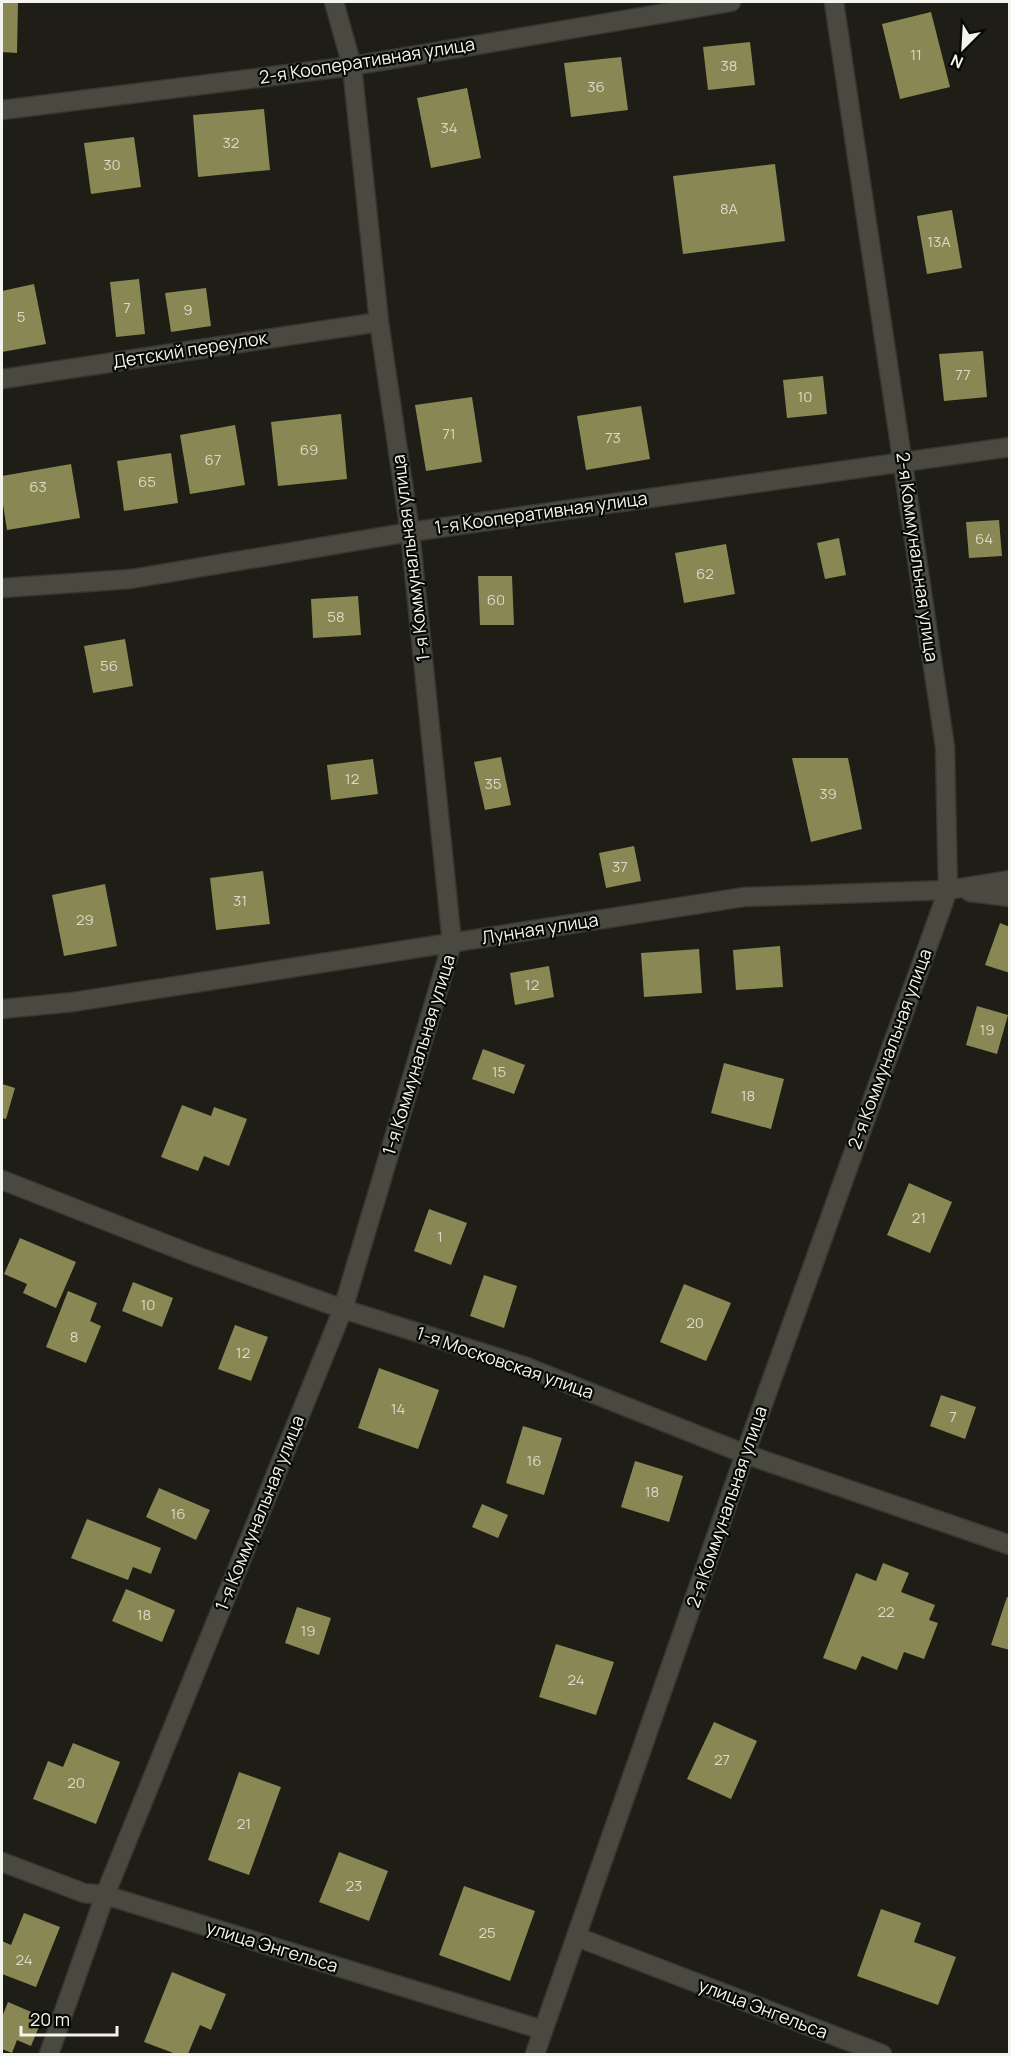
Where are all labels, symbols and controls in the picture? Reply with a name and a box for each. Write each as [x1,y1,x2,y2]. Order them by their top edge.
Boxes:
north arrow [933,18,993,78]
street label: 2-я Кооперативная улица [257,31,476,89]
house number: 11 [910,44,922,65]
text: N [947,49,967,74]
house number: 38 [720,55,738,76]
house number: 36 [587,76,605,97]
house number: 34 [440,117,458,138]
house number: 32 [223,132,239,153]
house number: 30 [103,154,121,175]
house number: 8А [720,198,739,219]
house number: 13А [927,231,951,252]
house number: 7 [123,297,131,318]
house number: 9 [183,299,193,320]
house number: 5 [17,306,25,327]
street label: Детский переулок [111,325,270,373]
house number: 77 [955,364,971,385]
house number: 10 [798,386,813,407]
house number: 71 [442,423,456,444]
house number: 73 [605,427,621,448]
house number: 69 [300,439,318,460]
house number: 67 [205,449,221,470]
street label: 2-я Коммунальная улица [891,450,945,663]
street label: 1-я Коммунальная улица [385,453,435,663]
house number: 65 [138,471,156,492]
house number: 63 [29,476,47,497]
street label: 1-я Кооперативная улица [433,485,649,539]
house number: 64 [975,528,993,549]
house number: 62 [696,563,714,584]
house number: 60 [487,589,505,610]
house number: 58 [327,606,345,627]
house number: 56 [100,655,118,676]
house number: 12 [345,768,359,789]
house number: 35 [485,773,501,794]
house number: 39 [819,783,837,804]
house number: 37 [612,856,628,877]
house number: 31 [233,890,247,911]
street label: Лунная улица [480,907,600,949]
house number: 29 [76,909,94,930]
street label: 2-я Коммунальная улица [842,945,937,1152]
street label: 1-я Коммунальная улица [376,951,460,1158]
house number: 12 [525,974,539,995]
house number: 19 [979,1019,995,1040]
house number: 15 [492,1061,506,1082]
house number: 18 [741,1085,755,1106]
house number: 21 [912,1207,926,1228]
house number: 1 [437,1226,443,1247]
house number: 10 [141,1294,156,1315]
house number: 20 [686,1312,704,1333]
street label: 1-я Московская улица [413,1320,597,1404]
house number: 8 [70,1326,78,1347]
house number: 12 [236,1342,250,1363]
house number: 14 [391,1398,405,1419]
street label: 2-я Коммунальная улица [680,1403,772,1611]
house number: 7 [949,1406,957,1427]
street label: 1-я Коммунальная улица [209,1411,309,1614]
house number: 16 [526,1450,542,1471]
house number: 18 [645,1481,659,1502]
house number: 16 [170,1503,186,1524]
house number: 22 [877,1601,895,1622]
house number: 18 [137,1604,151,1625]
house number: 19 [300,1620,316,1641]
house number: 24 [567,1669,585,1690]
house number: 27 [714,1749,730,1770]
house number: 20 [67,1772,85,1793]
house number: 21 [237,1813,251,1834]
house number: 23 [346,1875,362,1896]
street label: улица Энгельса [204,1915,341,1977]
house number: 25 [478,1922,496,1943]
house number: 24 [15,1949,33,1970]
street label: улица Энгельса [695,1972,831,2044]
scale bar [21,1999,117,2037]
text: 20 m [30,2007,70,2031]

